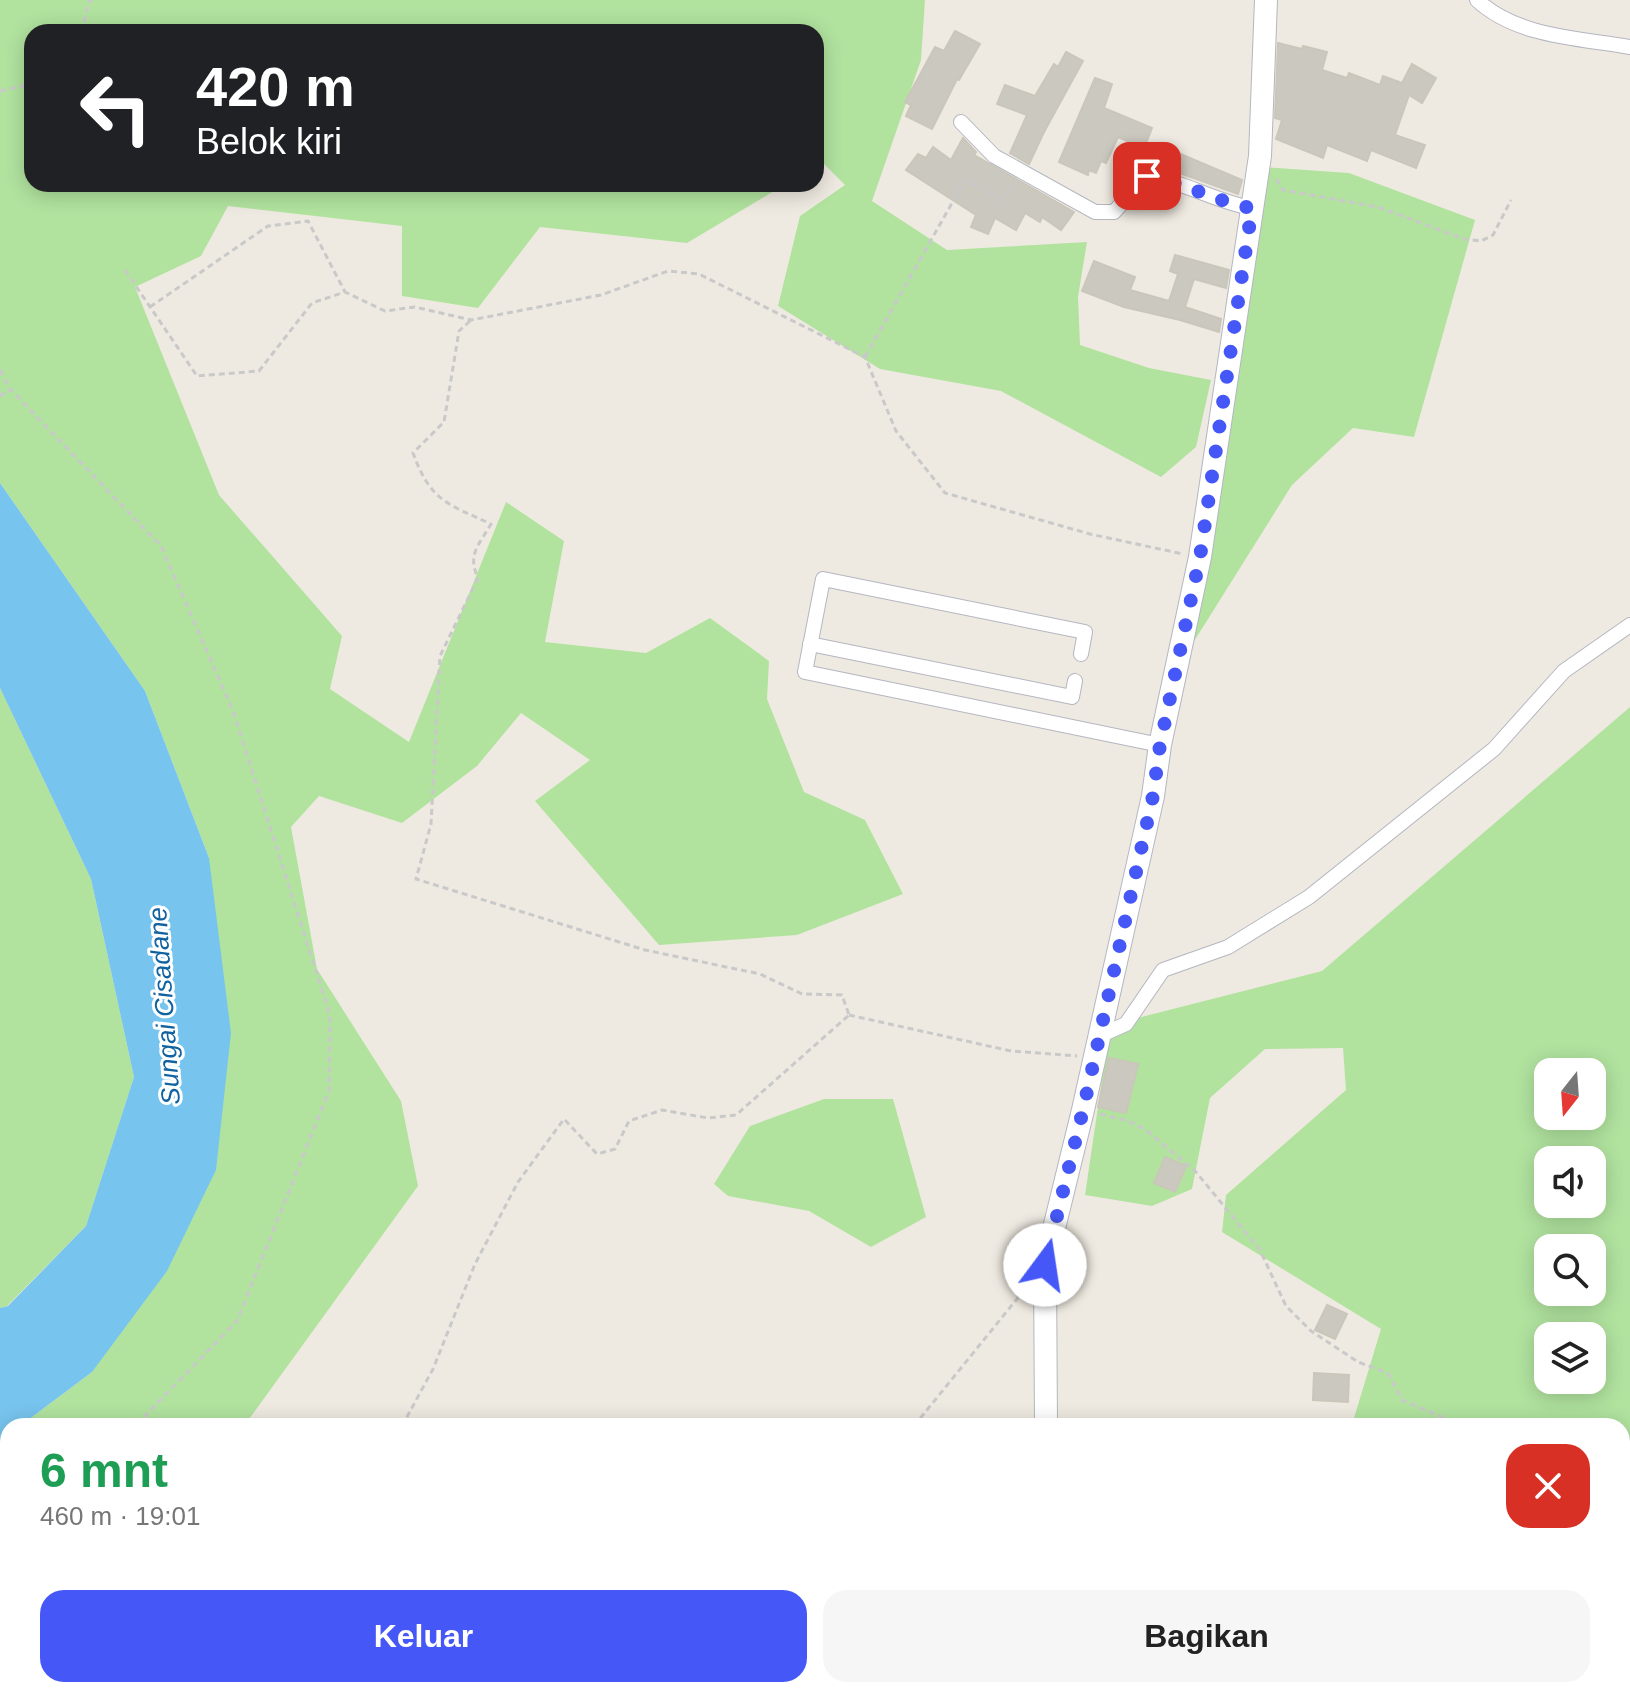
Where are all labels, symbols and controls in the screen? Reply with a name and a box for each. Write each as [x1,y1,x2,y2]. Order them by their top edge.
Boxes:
text: 420 m [196,55,355,118]
icon: left [64,56,168,160]
text: Belok kiri [196,121,342,162]
pin [1113,142,1181,210]
icon: arrive [1125,154,1169,198]
water label: Sungai Cisadane [142,906,186,1106]
north arrow [1534,1058,1606,1130]
map controls [1534,1058,1606,1394]
button: sound [1534,1146,1606,1218]
position arrow [1003,1223,1087,1307]
button: search [1534,1234,1606,1306]
button: layers [1534,1322,1606,1394]
text: 6 mnt [40,1444,168,1497]
button: close [1506,1444,1590,1528]
text: 460 m · 19:01 [40,1501,200,1531]
button: Keluar [40,1590,807,1682]
button: Bagikan [823,1590,1590,1682]

